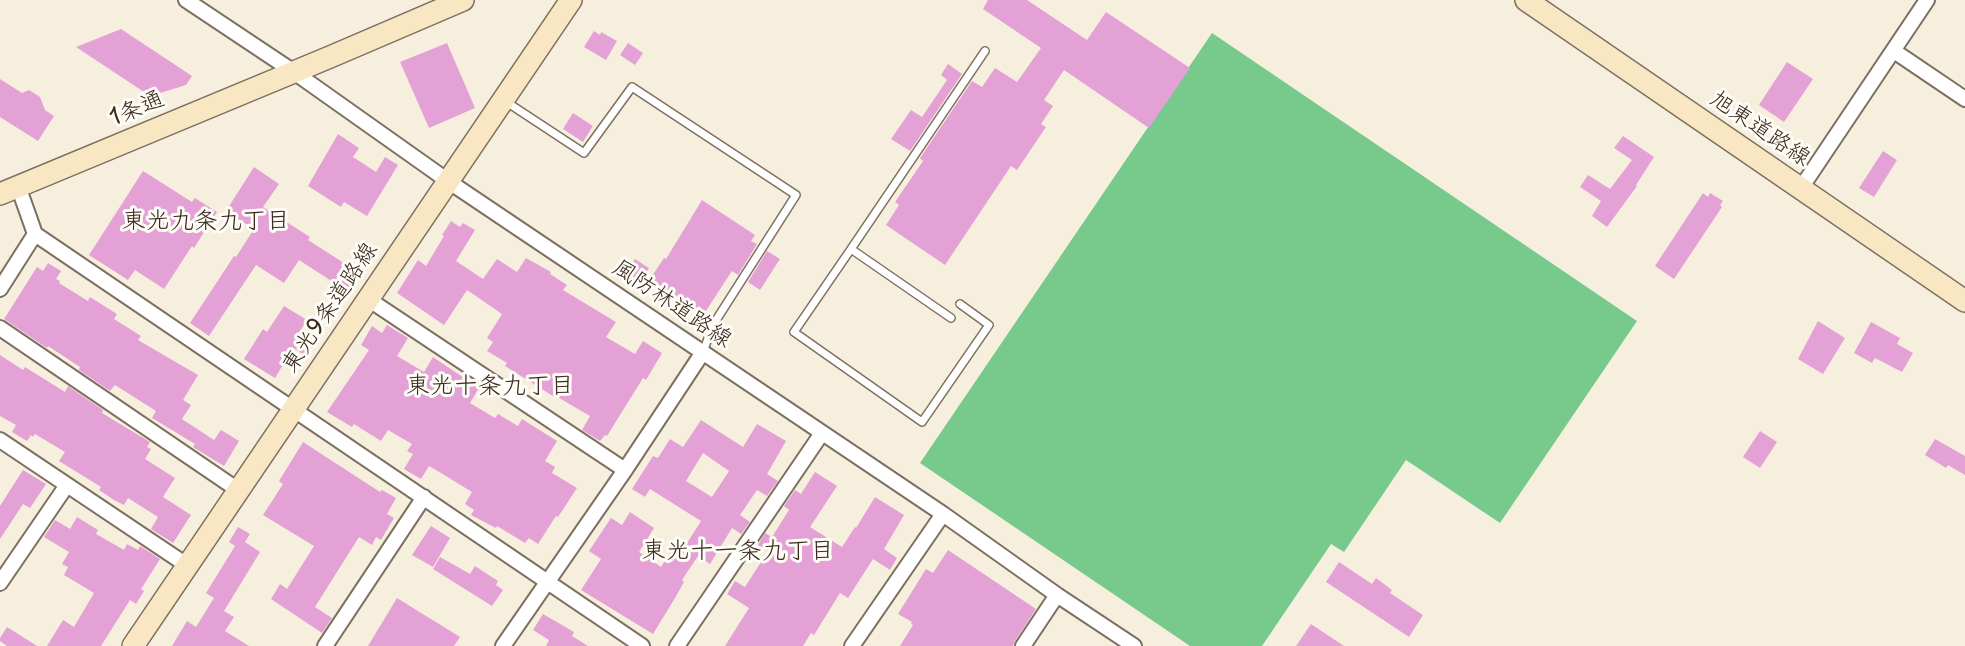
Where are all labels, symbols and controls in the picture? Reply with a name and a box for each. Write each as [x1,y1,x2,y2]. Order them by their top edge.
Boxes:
street label: 1条通 [106,85,168,133]
street label: 旭東道路線 [1705,85,1815,173]
district label: 東光九条九丁目 [122,207,290,235]
street label: 東光9条道路線 [276,238,384,378]
street label: 風防林道路線 [607,254,737,354]
district label: 東光十条九丁目 [406,372,574,400]
district label: 東光十一条九丁目 [642,537,834,565]

